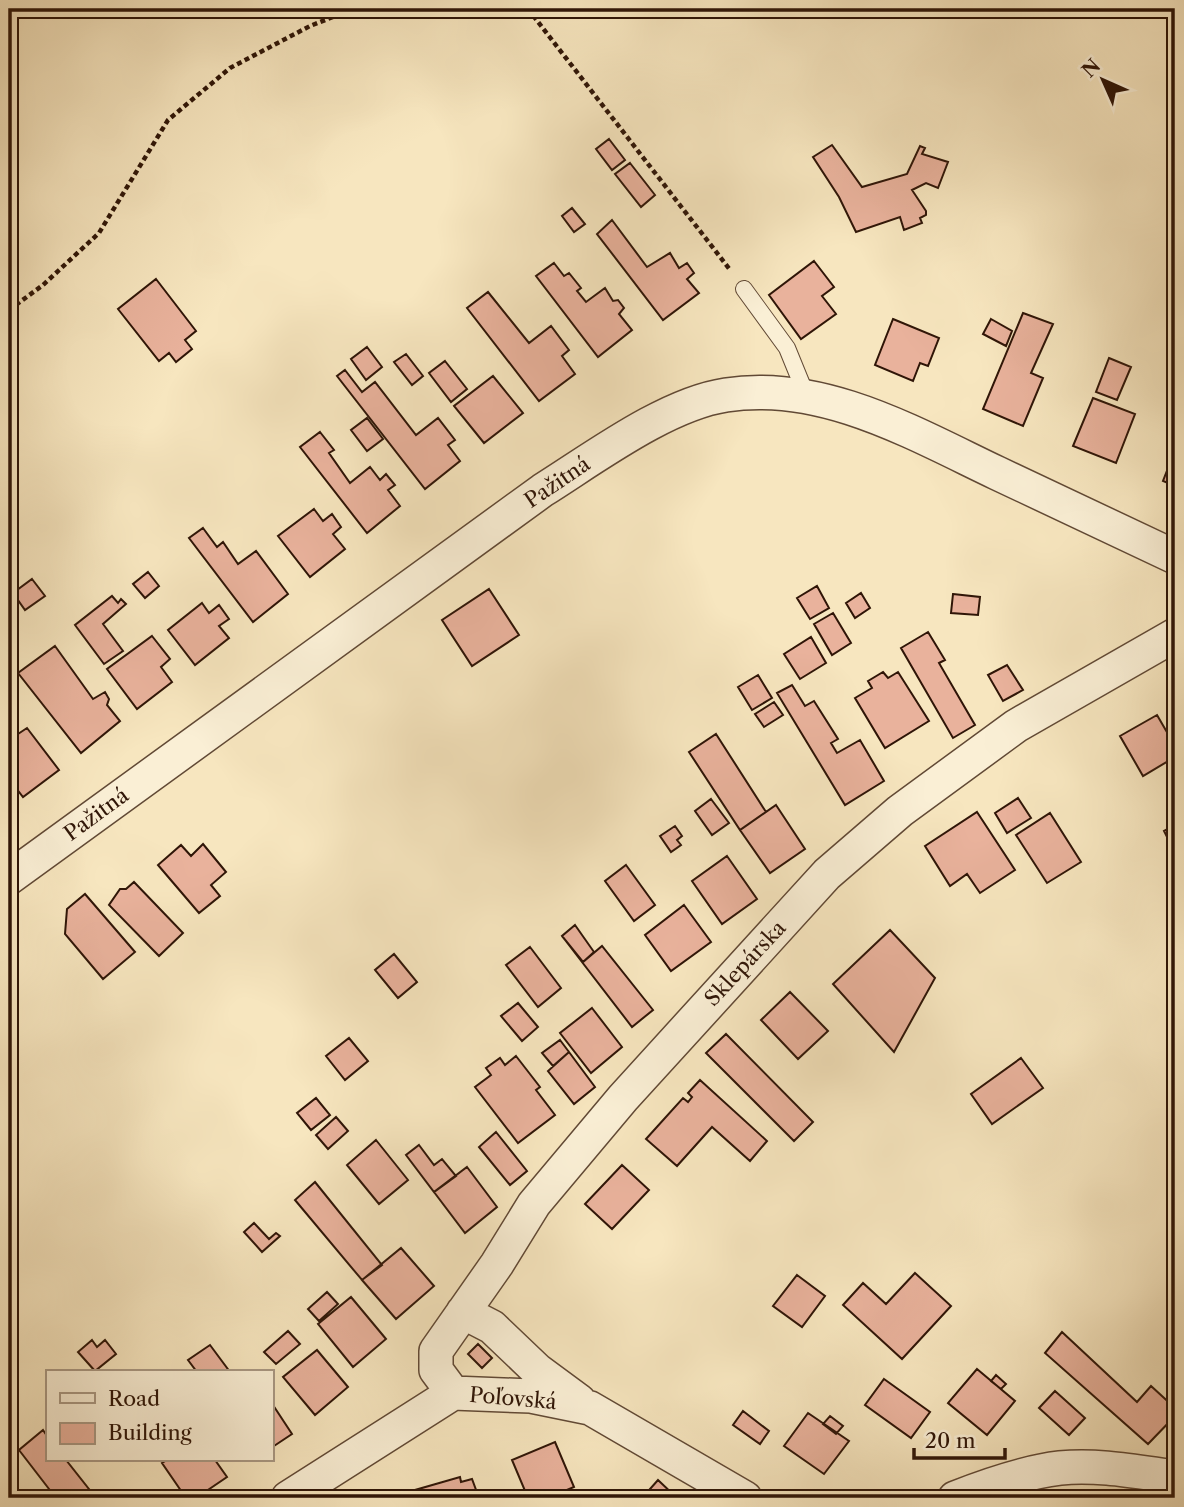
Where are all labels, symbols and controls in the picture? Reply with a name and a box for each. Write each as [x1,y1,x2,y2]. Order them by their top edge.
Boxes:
north arrow [1068,46,1138,116]
text: N [1077,54,1105,82]
street label: Pažitná [520,451,595,513]
street label: Pažitná [59,782,134,846]
street label: Sklepárska [699,914,791,1011]
legend [46,1370,273,1462]
street label: Poľovská [468,1382,559,1414]
text: Road [108,1386,160,1411]
scale bar [914,1416,1006,1460]
text: Building [108,1420,193,1445]
text: 20 m [925,1428,976,1453]

